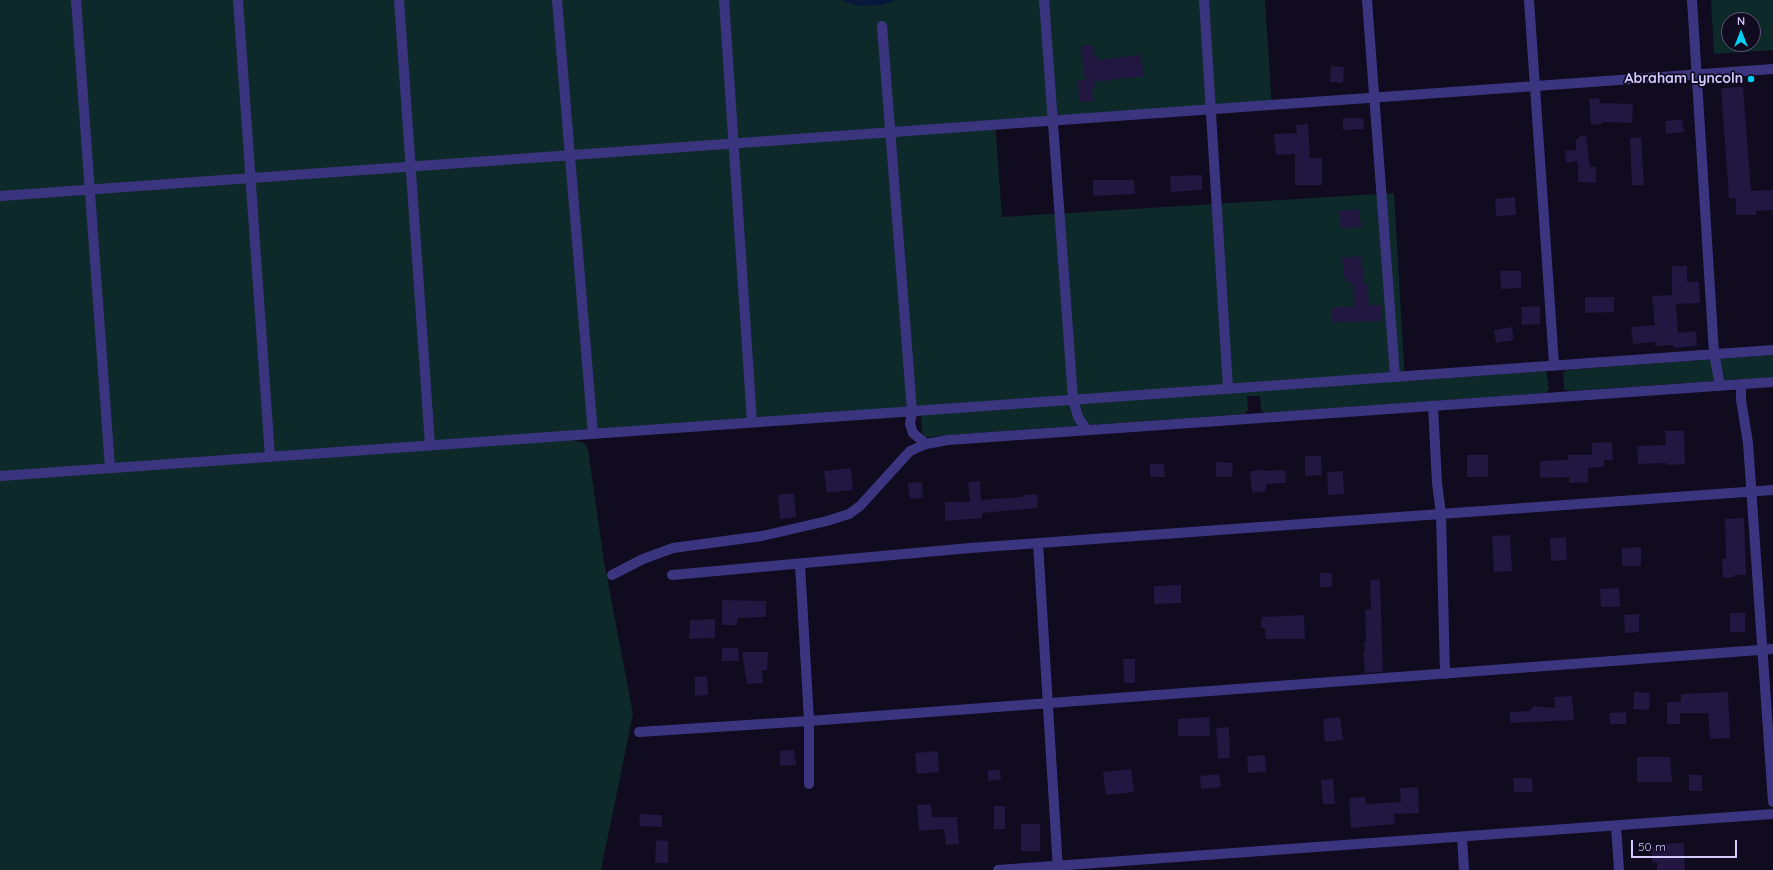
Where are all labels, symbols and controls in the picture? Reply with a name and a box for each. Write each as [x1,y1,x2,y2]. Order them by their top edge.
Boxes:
north arrow [1721,12,1761,52]
text: N [1737,14,1745,28]
place label: Abraham Lyncoln [1624,71,1743,87]
marker: Abraham Lyncoln [1746,74,1756,84]
scale bar [1633,832,1739,858]
text: 50 m [1638,839,1666,854]

